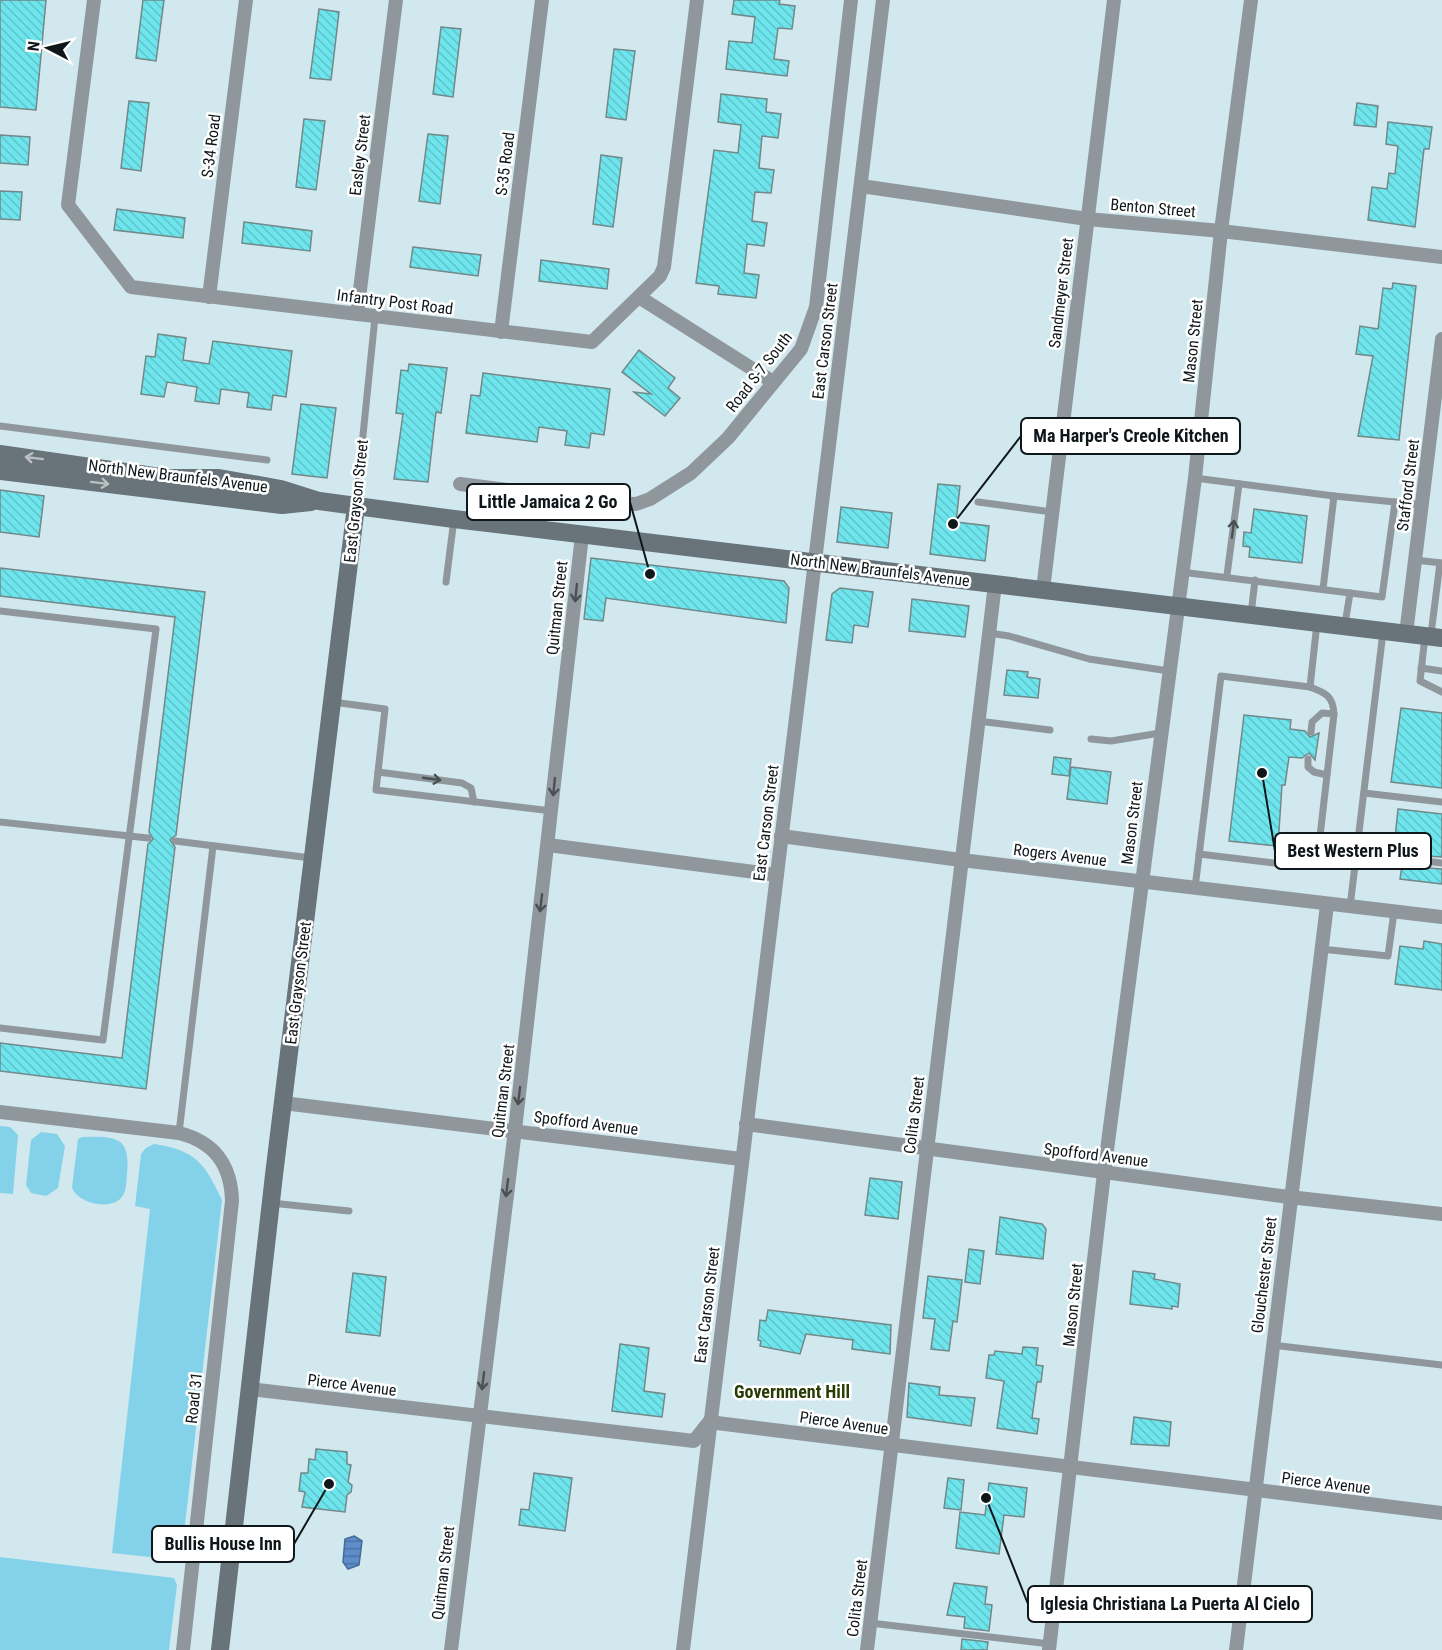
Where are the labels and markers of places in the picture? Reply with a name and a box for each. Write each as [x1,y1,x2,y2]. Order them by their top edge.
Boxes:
callout: Ma Harper's Creole Kitchen [1021,418,1240,454]
callout: Little Jamaica 2 Go [467,484,630,520]
callout: Best Western Plus [1275,833,1431,869]
callout: Bullis House Inn [152,1526,294,1562]
callout: Iglesia Christiana La Puerta Al Cielo [1028,1586,1312,1622]

